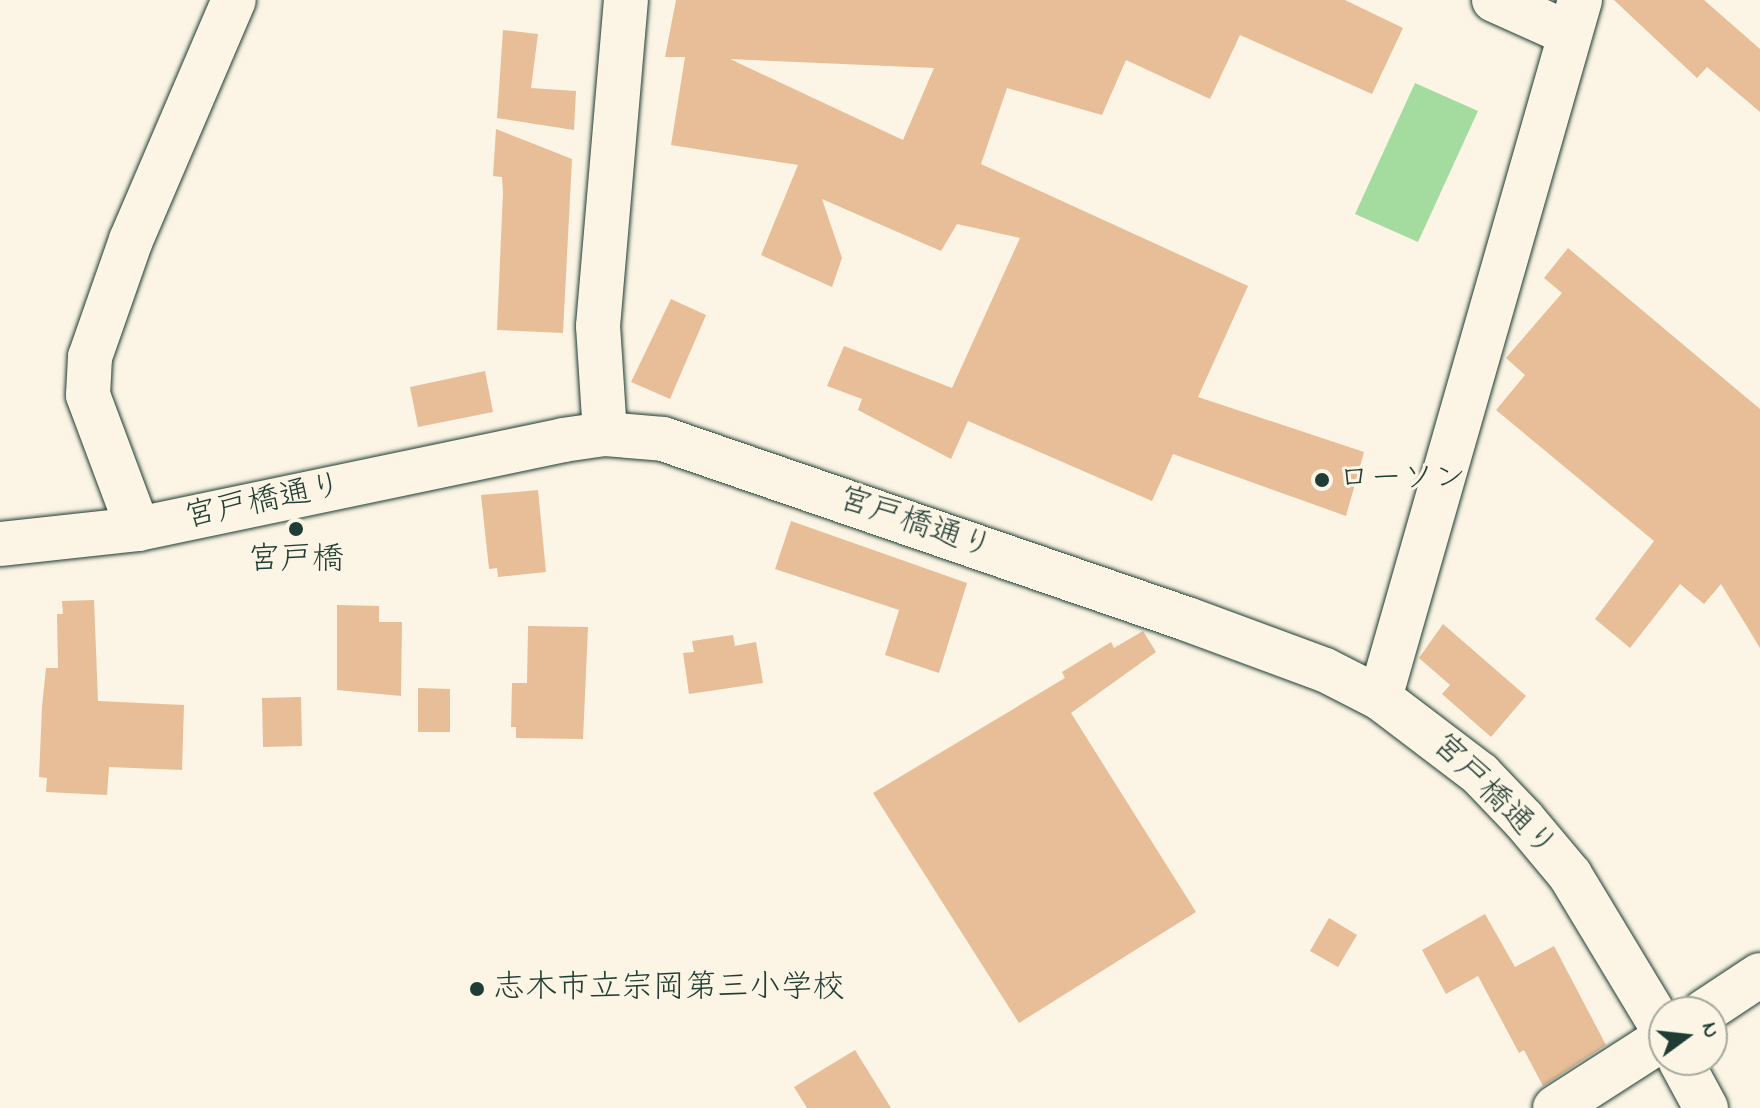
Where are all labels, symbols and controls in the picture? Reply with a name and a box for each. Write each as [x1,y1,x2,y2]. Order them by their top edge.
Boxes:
place label: ローソン [1338,461,1466,499]
street label: 宮戸橋通り [182,468,346,538]
marker: ローソン [1313,471,1331,489]
street label: 宮戸橋通り [833,481,997,569]
marker: 宮戸橋 [287,520,305,538]
place label: 宮戸橋 [248,542,344,580]
street label: 宮戸橋通り [1423,727,1563,867]
place label: 志木市立宗岡第三小学校 [493,970,845,1008]
marker: 志木市立宗岡第三小学校 [468,980,486,998]
north arrow [1648,996,1728,1076]
text: N [1692,1019,1727,1042]

